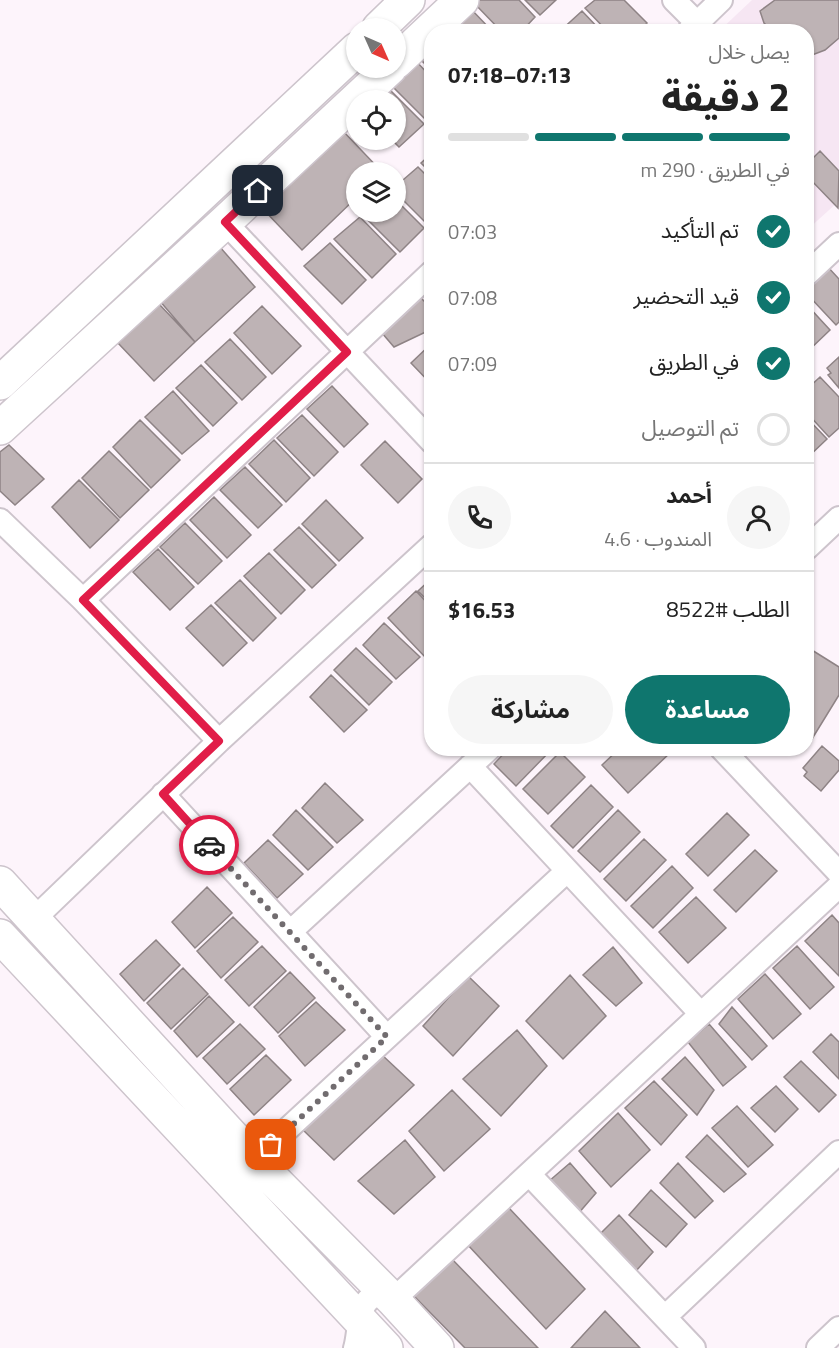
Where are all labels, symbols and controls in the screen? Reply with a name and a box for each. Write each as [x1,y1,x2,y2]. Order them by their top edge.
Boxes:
north arrow [346,18,406,78]
map controls [346,18,406,222]
text: يصل خلال [708,36,790,67]
text: 07:13–07:18 [448,58,571,92]
text: 2 دقيقة [661,67,790,126]
button: locate [346,90,406,150]
text: في الطريق · 290 m [640,154,790,185]
button: layers [346,162,406,222]
pin [232,165,283,216]
icon: home [241,174,274,207]
text: تم التأكيد [661,213,739,247]
icon: check [757,215,790,248]
text: 07:03 [448,216,497,247]
text: قيد التحضير [633,279,739,313]
icon: check [757,281,790,314]
text: 07:08 [448,282,497,313]
text: في الطريق [649,345,739,379]
icon: check [757,347,790,380]
text: 07:09 [448,348,497,379]
text: تم التوصيل [642,411,739,445]
text: أحمد [666,478,712,512]
button: phone [448,486,511,549]
button: person [727,486,790,549]
text: المندوب · 4.6 [604,523,712,554]
text: الطلب #8522 [666,592,790,626]
text: $16.53 [448,593,515,627]
button: مشاركة [448,675,613,744]
button: مساعدة [625,675,790,744]
courier [179,815,239,875]
icon: car [193,829,226,862]
pin [245,1119,296,1170]
icon: bag [254,1128,287,1161]

